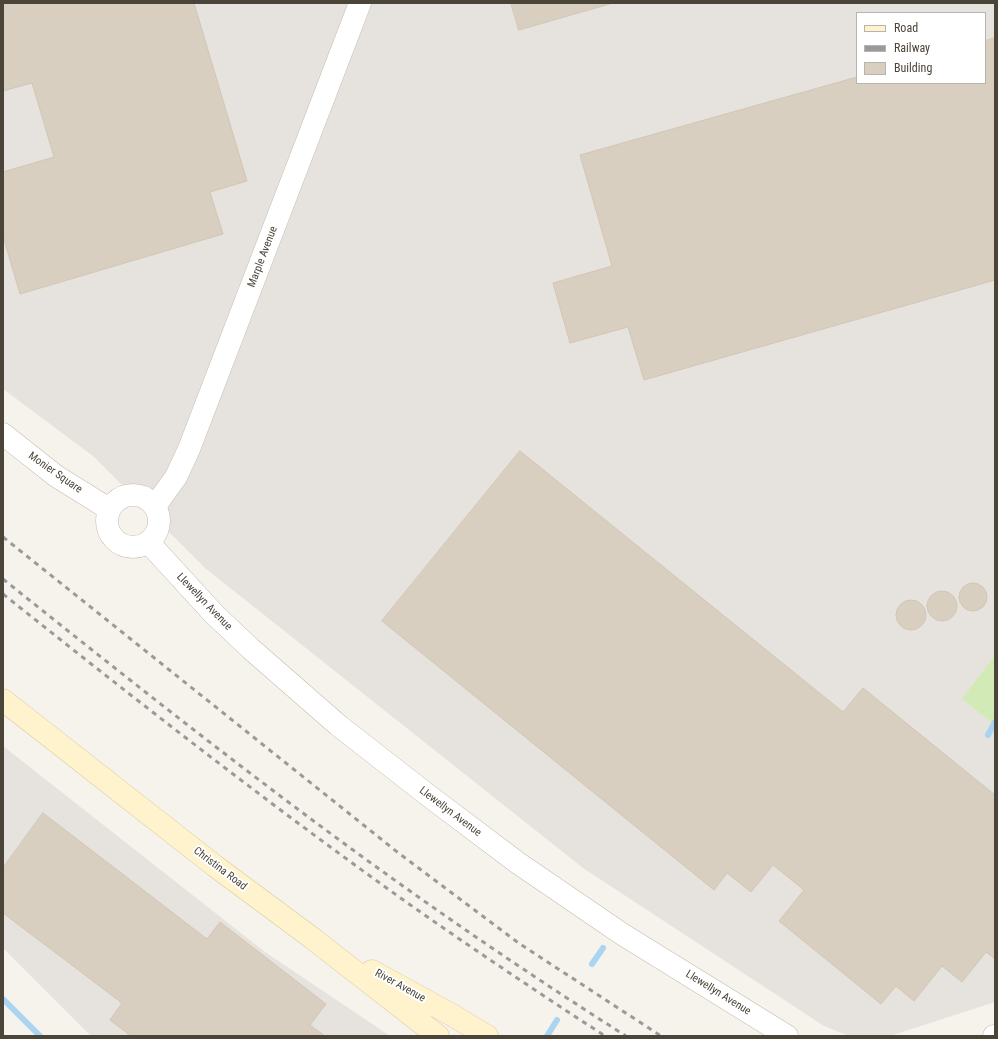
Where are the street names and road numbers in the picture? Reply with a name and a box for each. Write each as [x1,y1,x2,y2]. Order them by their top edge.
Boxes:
street label: Marple Avenue [245,225,281,289]
street label: Monier Square [25,450,85,496]
street label: Llewellyn Avenue [173,571,235,633]
street label: Llewellyn Avenue [416,784,484,840]
street label: Christina Road [191,845,249,893]
street label: River Avenue [372,967,428,1005]
street label: Llewellyn Avenue [683,968,753,1018]

